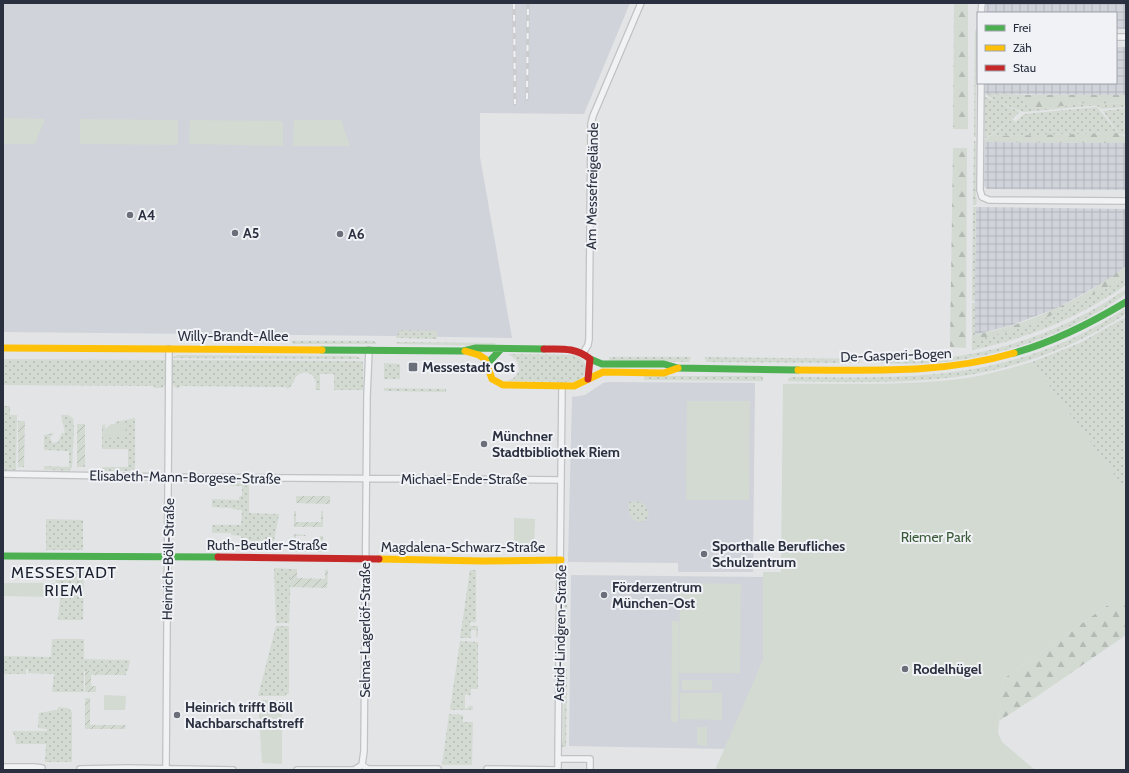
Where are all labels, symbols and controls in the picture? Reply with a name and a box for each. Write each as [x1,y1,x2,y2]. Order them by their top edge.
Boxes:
legend [977,12,1117,84]
text: Frei [1013,20,1031,35]
text: Zäh [1013,40,1032,55]
text: Stau [1013,60,1036,75]
street label: Am Messefreigelände [582,122,602,250]
place label: A4 [138,206,155,224]
marker: A4 [125,210,135,220]
place label: A5 [243,224,259,242]
place label: A6 [348,225,365,243]
marker: A5 [230,228,240,238]
marker: A6 [335,229,345,239]
street label: Willy-Brandt-Allee [178,327,288,345]
street label: De-Gasperi-Bogen [840,344,952,366]
place label: Messestadt Ost [422,358,515,376]
marker: Messestadt Ost [407,361,419,373]
place label: Münchner Stadtbibliothek Riem [492,427,620,461]
marker: Münchner Stadtbibliothek Riem [479,439,489,449]
street label: Elisabeth-Mann-Borgese-Straße [89,466,281,488]
street label: Michael-Ende-Straße [401,470,527,488]
street label: Heinrich-Böll-Straße [158,498,178,620]
park label: Riemer Park [901,528,972,546]
street label: Ruth-Beutler-Straße [207,536,327,554]
place label: Sporthalle Berufliches Schulzentrum [712,537,845,571]
street label: Magdalena-Schwarz-Straße [381,538,545,556]
marker: Sporthalle Berufliches Schulzentrum [699,549,709,559]
street label: Selma-Lagerlöf-Straße [356,562,374,698]
district label: MESSESTADT RIEM [11,563,117,600]
street label: Astrid-Lindgren-Straße [550,565,570,701]
place label: Förderzentrum München-Ost [612,578,702,612]
marker: Förderzentrum München-Ost [599,590,609,600]
place label: Rodelhügel [913,660,982,678]
marker: Rodelhügel [900,664,910,674]
place label: Heinrich trifft Böll Nachbarschaftstreff [185,698,304,732]
marker: Heinrich trifft Böll Nachbarschaftstreff [172,710,182,720]

